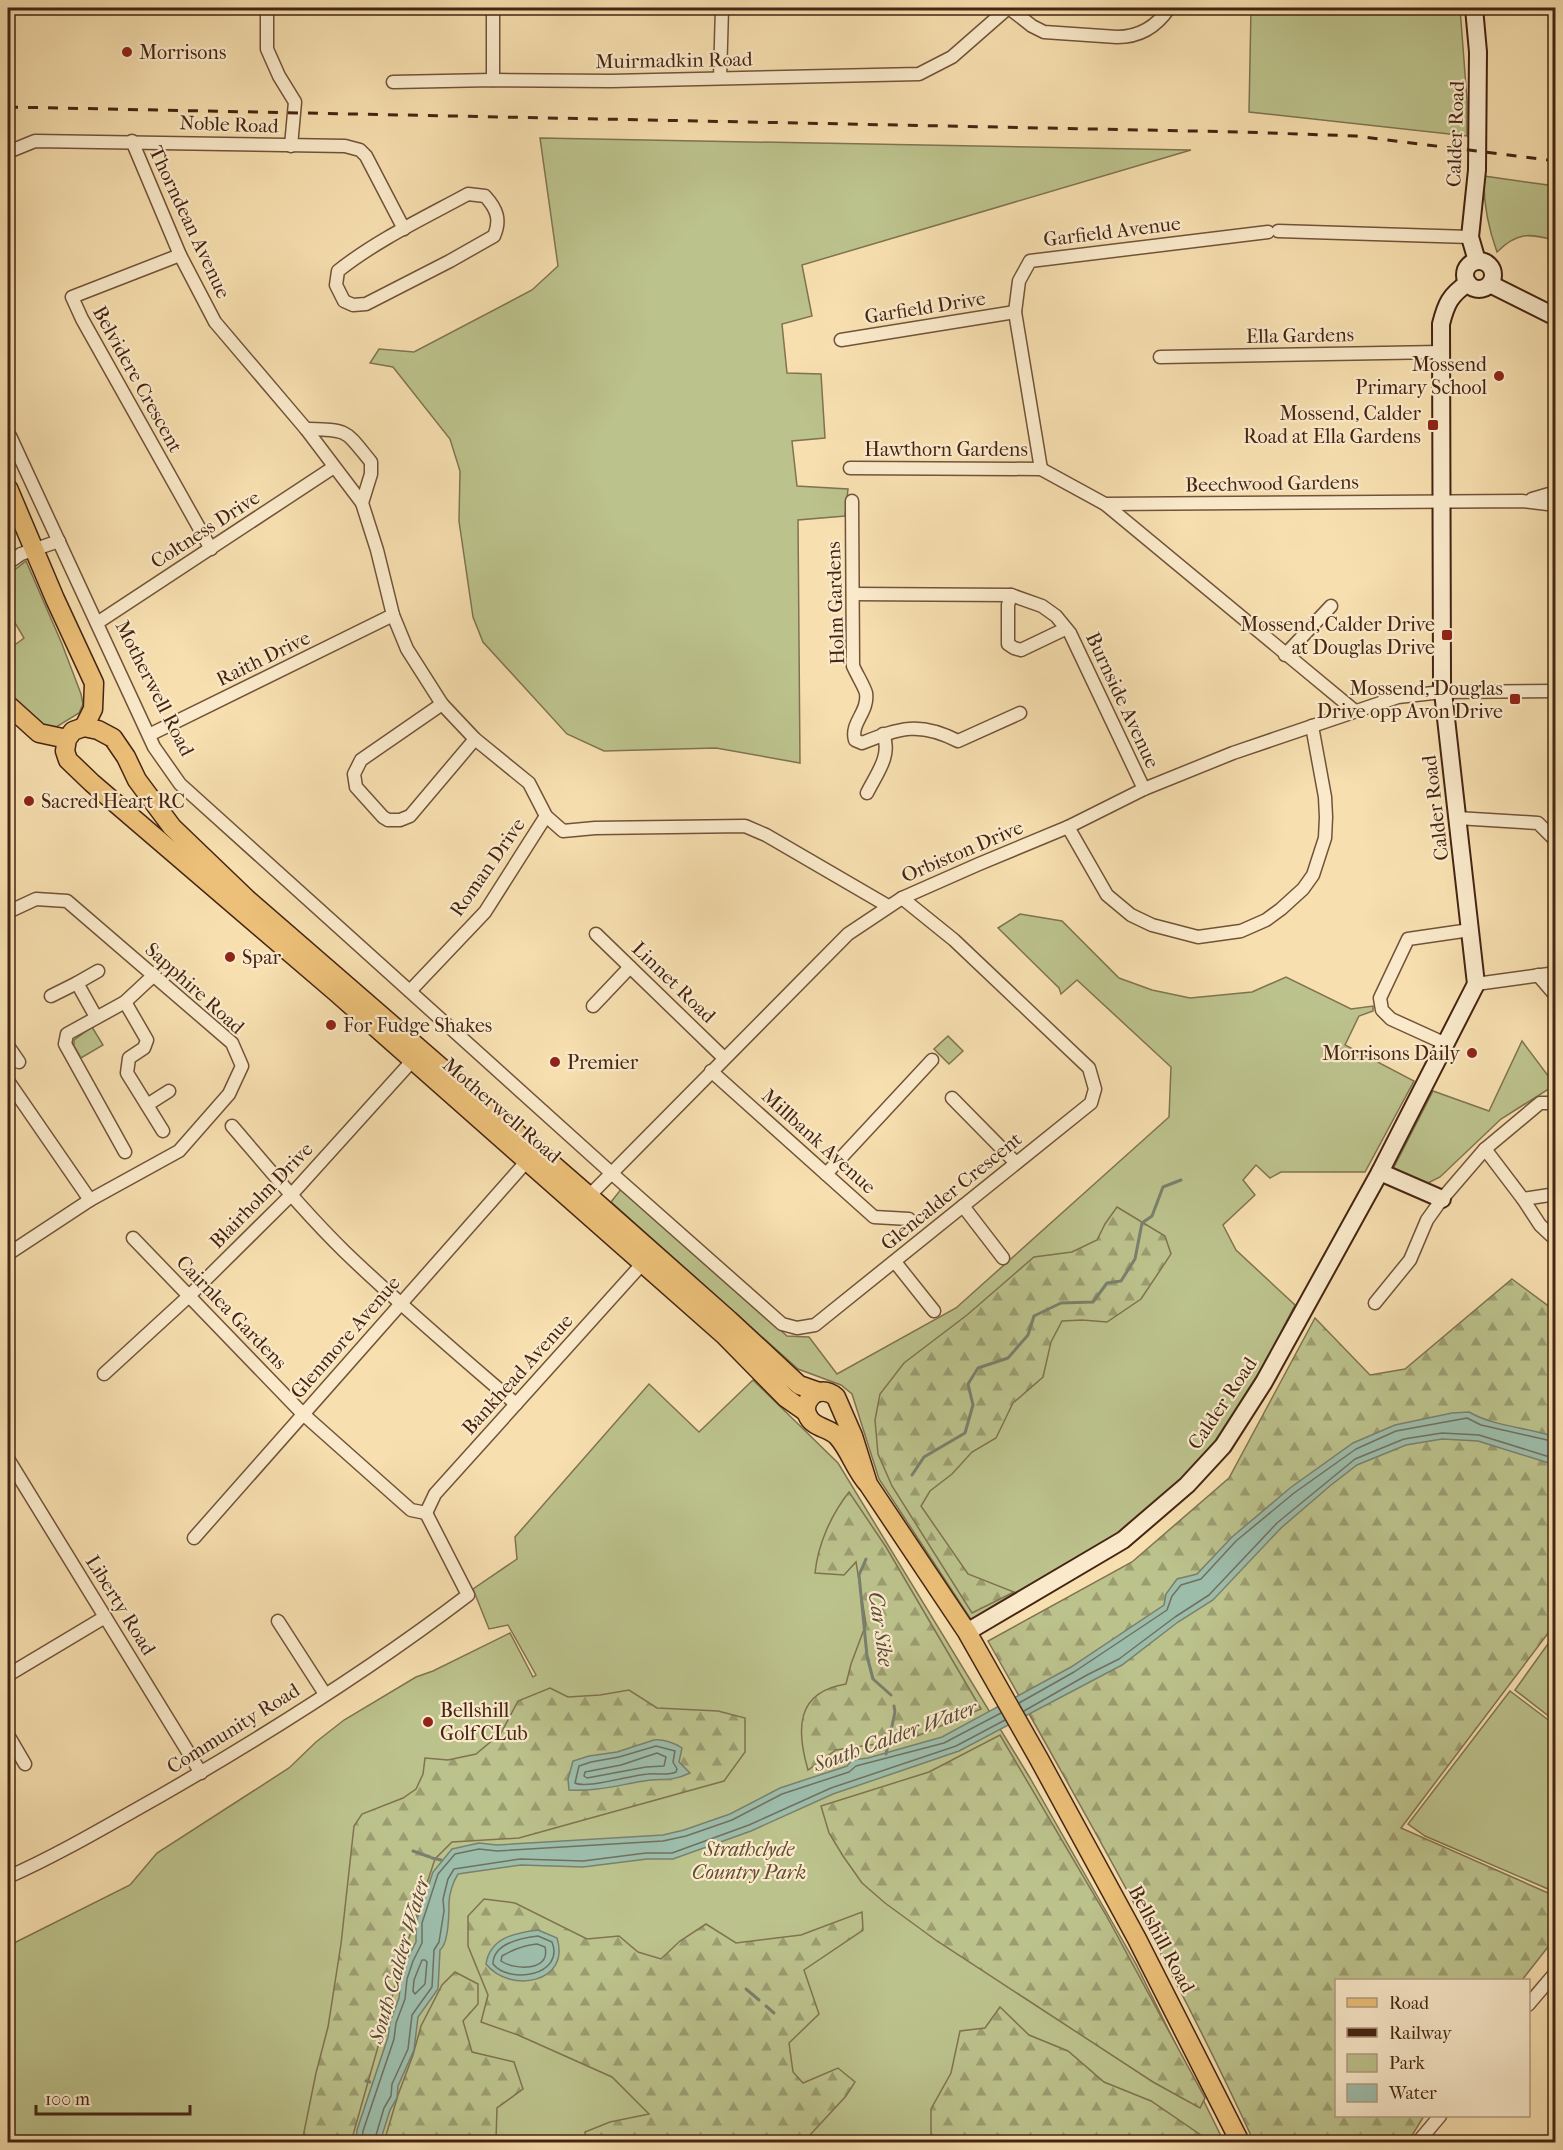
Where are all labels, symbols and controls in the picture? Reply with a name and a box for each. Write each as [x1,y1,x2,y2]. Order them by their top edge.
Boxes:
place label: Morrisons [139,41,226,64]
marker: Morrisons [120,45,134,59]
street label: Muirmadkin Road [595,48,754,73]
street label: Calder Road [1442,79,1469,187]
street label: Noble Road [179,111,280,138]
street label: Thorndean Avenue [144,142,235,302]
street label: Garfield Avenue [1042,212,1182,251]
street label: Garfield Drive [863,287,987,328]
street label: Belvidere Crescent [88,302,187,456]
street label: Ella Gardens [1246,323,1354,348]
place label: Mossend Primary School [1355,353,1488,399]
marker: Mossend Primary School [1492,369,1506,383]
place label: Mossend, Calder Road at Ella Gardens [1243,402,1421,448]
marker: Mossend, Calder Road at Ella Gardens [1426,418,1440,432]
street label: Hawthorn Gardens [864,438,1028,461]
street label: Beechwood Gardens [1185,470,1359,497]
street label: Coltness Drive [146,486,264,573]
street label: Holm Gardens [822,541,849,665]
place label: Mossend, Calder Drive at Douglas Drive [1240,613,1435,659]
street label: Motherwell Road [110,617,199,761]
street label: Raith Drive [213,626,314,691]
marker: Mossend, Calder Drive at Douglas Drive [1440,628,1454,642]
street label: Burnside Avenue [1081,629,1164,772]
place label: Mossend, Douglas Drive opp Avon Drive [1317,677,1503,723]
marker: Mossend, Douglas Drive opp Avon Drive [1508,692,1522,706]
street label: Calder Road [1417,753,1453,862]
place label: Sacred Heart RC [41,790,185,813]
marker: Sacred Heart RC [22,794,36,808]
street label: Roman Drive [445,814,530,921]
street label: Orbiston Drive [898,815,1027,887]
street label: Linnet Road [627,937,721,1029]
street label: Sapphire Road [140,938,250,1040]
place label: Spar [242,946,281,969]
marker: Spar [223,950,237,964]
place label: For Fudge Shakes [343,1014,492,1037]
marker: For Fudge Shakes [324,1018,338,1032]
place label: Morrisons Daily [1322,1042,1461,1065]
marker: Morrisons Daily [1465,1046,1479,1060]
place label: Premier [567,1051,639,1074]
street label: Motherwell Road [438,1053,566,1169]
marker: Premier [548,1055,562,1069]
street label: Millbank Avenue [757,1084,881,1199]
street label: Glencalder Crescent [876,1128,1026,1255]
street label: Blairholm Drive [205,1137,318,1253]
street label: Cairnlea Gardens [172,1251,292,1374]
street label: Glenmore Avenue [286,1271,405,1403]
street label: Bankhead Avenue [457,1309,578,1439]
street label: Calder Road [1183,1352,1262,1454]
street label: Liberty Road [81,1551,161,1660]
water label: Car Sike [864,1590,898,1668]
street label: Community Road [163,1678,305,1778]
water label: South Calder Water [809,1695,982,1777]
place label: Bellshill Golf CLub [440,1699,528,1745]
marker: Bellshill Golf CLub [421,1715,435,1729]
park label: Strathclyde Country Park [692,1838,806,1884]
water label: South Calder Water [363,1872,435,2047]
street label: Bellshill Road [1124,1882,1200,1998]
legend [1335,1979,1530,2117]
text: Road [1389,1993,1429,2014]
text: Railway [1389,2023,1453,2044]
text: Park [1389,2053,1426,2074]
scale bar [36,2078,190,2116]
text: Water [1388,2083,1437,2104]
text: 100 m [45,2089,90,2110]

